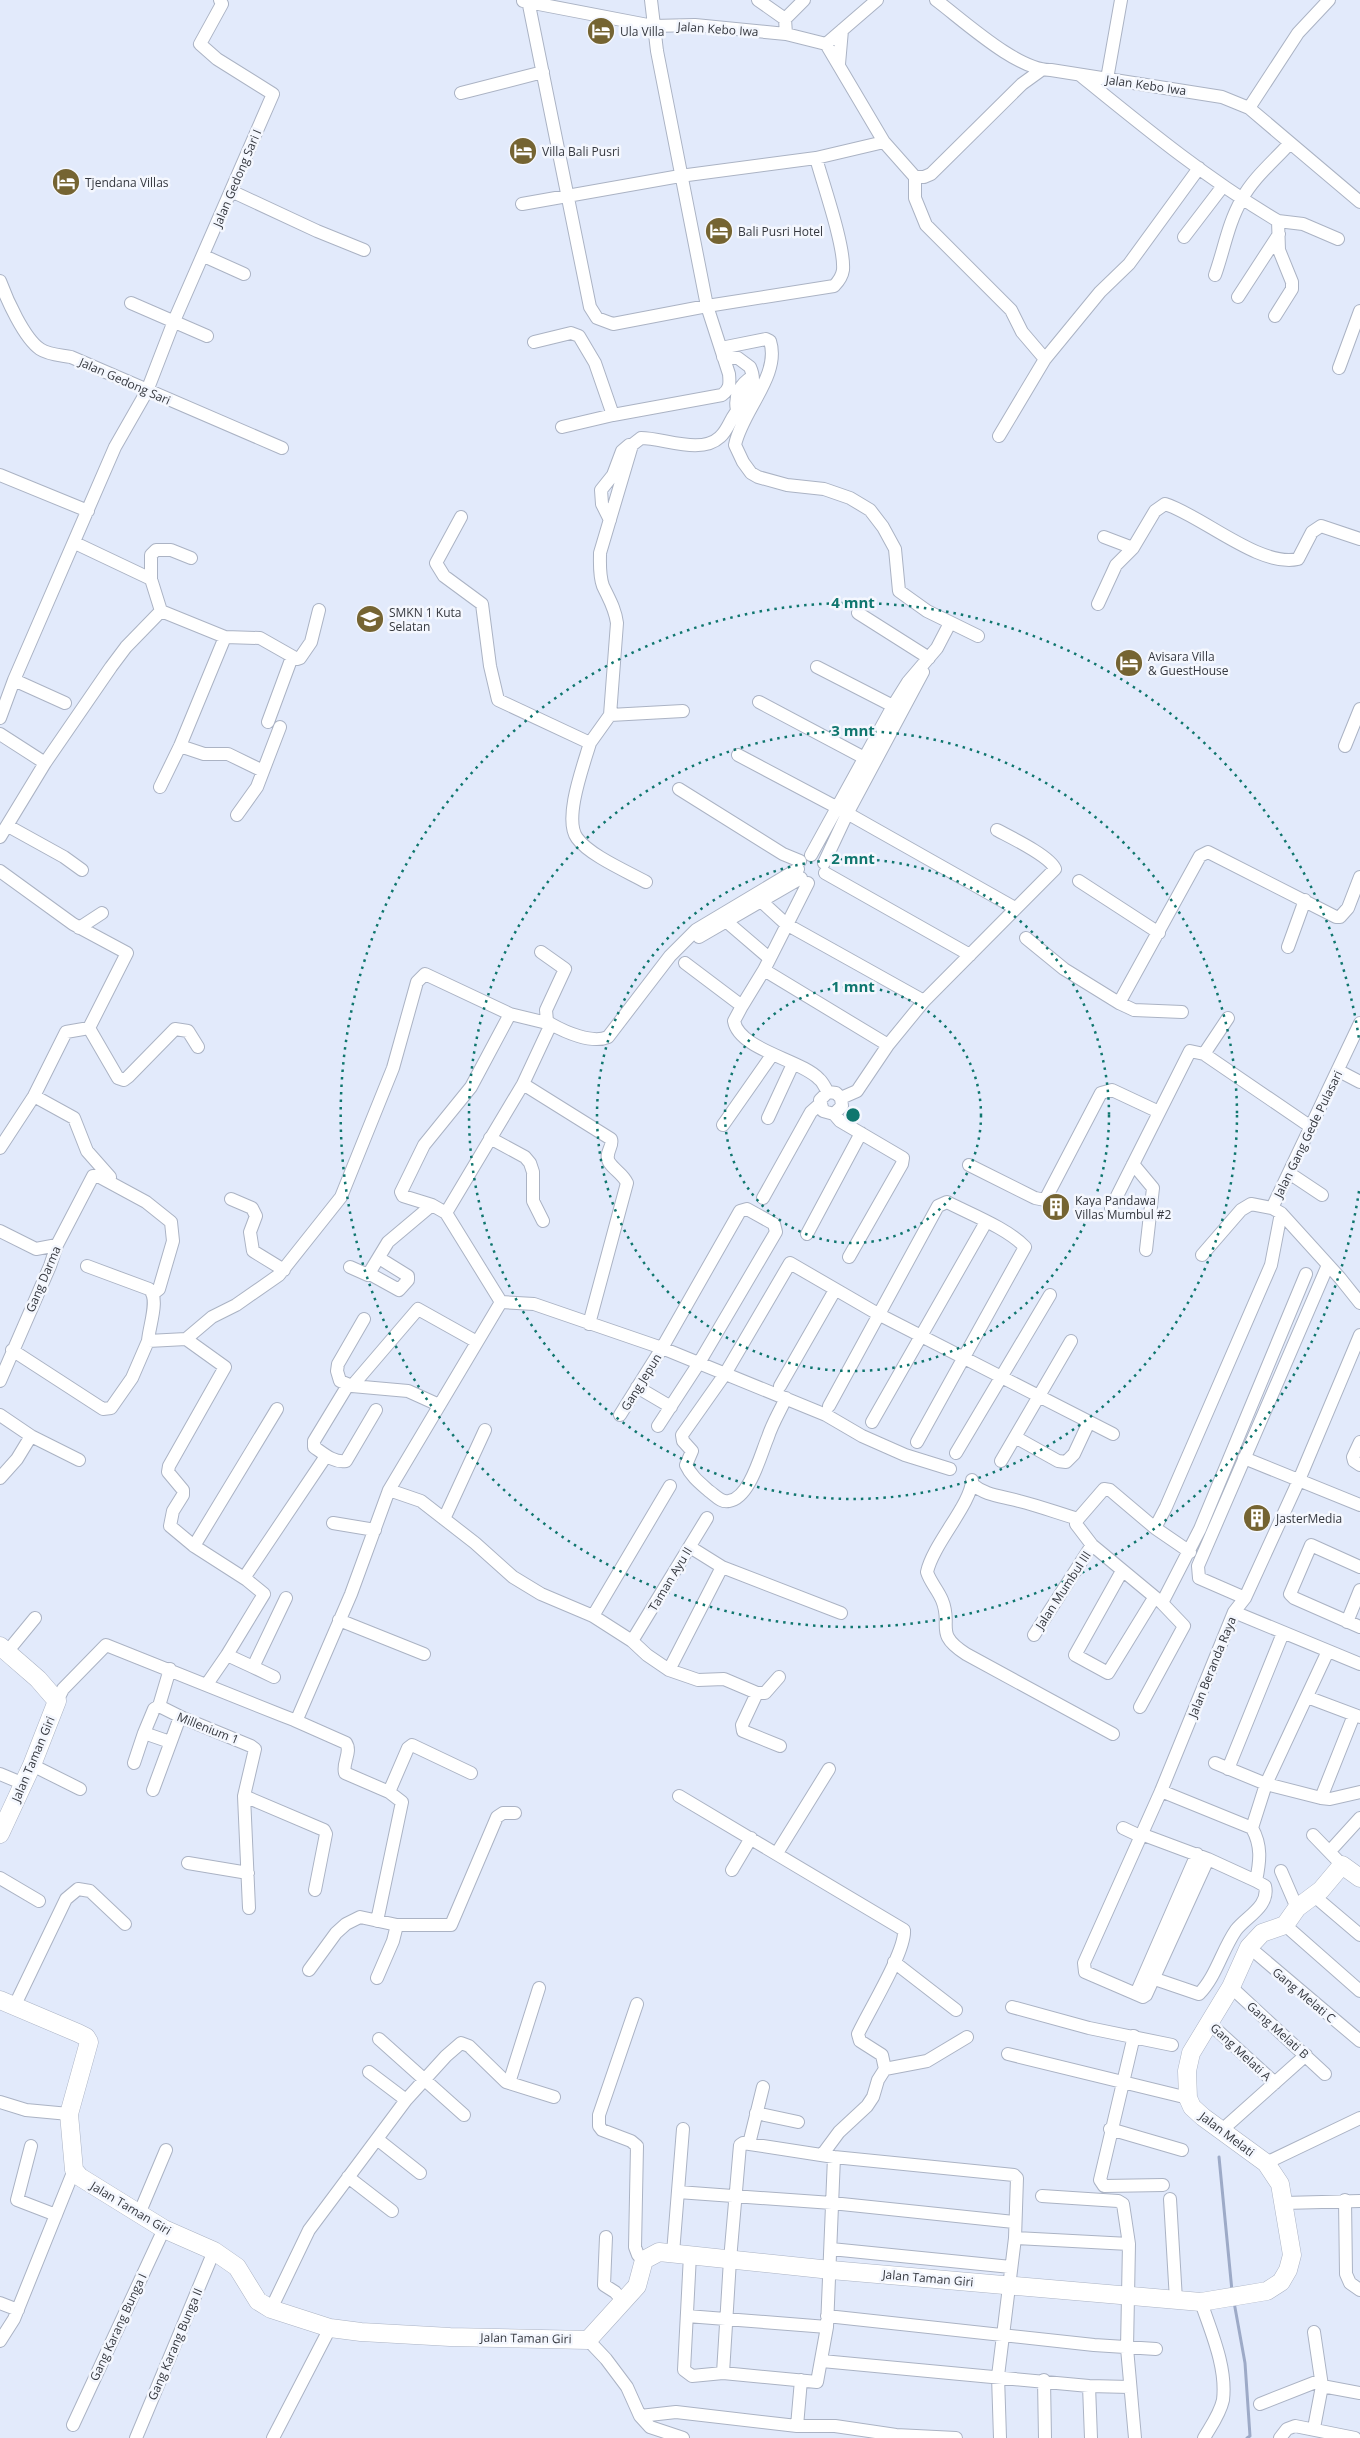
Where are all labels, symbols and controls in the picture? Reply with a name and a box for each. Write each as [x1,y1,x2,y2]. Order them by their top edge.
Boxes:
hotel icon: Ula Villa [586,16,616,46]
street label: Jalan Kebo Iwa [676,18,759,40]
place label: Ula Villa [620,23,664,40]
street label: Jalan Kebo Iwa [1104,71,1187,99]
street label: Jalan Gedong Sari I [208,126,265,230]
hotel icon: Villa Bali Pusri [508,136,538,166]
place label: Villa Bali Pusri [542,143,620,160]
hotel icon: Tjendana Villas [51,167,81,197]
place label: Tjendana Villas [85,174,169,191]
hotel icon: Bali Pusri Hotel [704,216,734,246]
place label: Bali Pusri Hotel [738,223,823,240]
street label: Jalan Gedong Sari [76,353,173,409]
text: 4 mnt [831,592,875,612]
school or university icon: SMKN 1 Kuta Selatan [355,604,385,634]
place label: SMKN 1 Kuta Selatan [389,604,462,635]
hotel icon: Avisara Villa & GuestHouse [1114,648,1144,678]
place label: Avisara Villa & GuestHouse [1148,648,1229,679]
text: 3 mnt [831,720,875,740]
text: 2 mnt [831,848,875,868]
text: 1 mnt [831,976,875,996]
street label: Jalan Gang Gede Pulasari [1269,1067,1346,1201]
centre of rings [844,1106,862,1124]
building icon: Kaya Pandawa Villas Mumbul #2 [1041,1192,1071,1222]
place label: Kaya Pandawa Villas Mumbul #2 [1075,1192,1172,1223]
street label: Gang Darma [21,1243,65,1315]
street label: Gang Jepun [617,1350,665,1414]
building icon: JasterMedia [1242,1503,1272,1533]
place label: JasterMedia [1275,1510,1342,1527]
street label: Taman Ayu II [644,1544,696,1614]
street label: Jalan Mumbul III [1031,1548,1095,1633]
street label: Jalan Beranda Raya [1184,1614,1240,1721]
street label: Millenium 1 [174,1708,242,1748]
street label: Jalan Taman Giri [7,1714,59,1805]
street label: Gang Melati C [1269,1964,1340,2027]
street label: Gang Melati B [1243,1998,1313,2063]
street label: Gang Melati A [1207,2019,1275,2085]
street label: Jalan Melati [1195,2107,1258,2160]
street label: Jalan Taman Giri [87,2177,175,2239]
street label: Jalan Taman Giri [881,2265,974,2290]
street label: Gang Karang Bunga I [86,2270,150,2384]
street label: Gang Karang Bunga II [144,2285,206,2403]
street label: Jalan Taman Giri [479,2329,572,2347]

